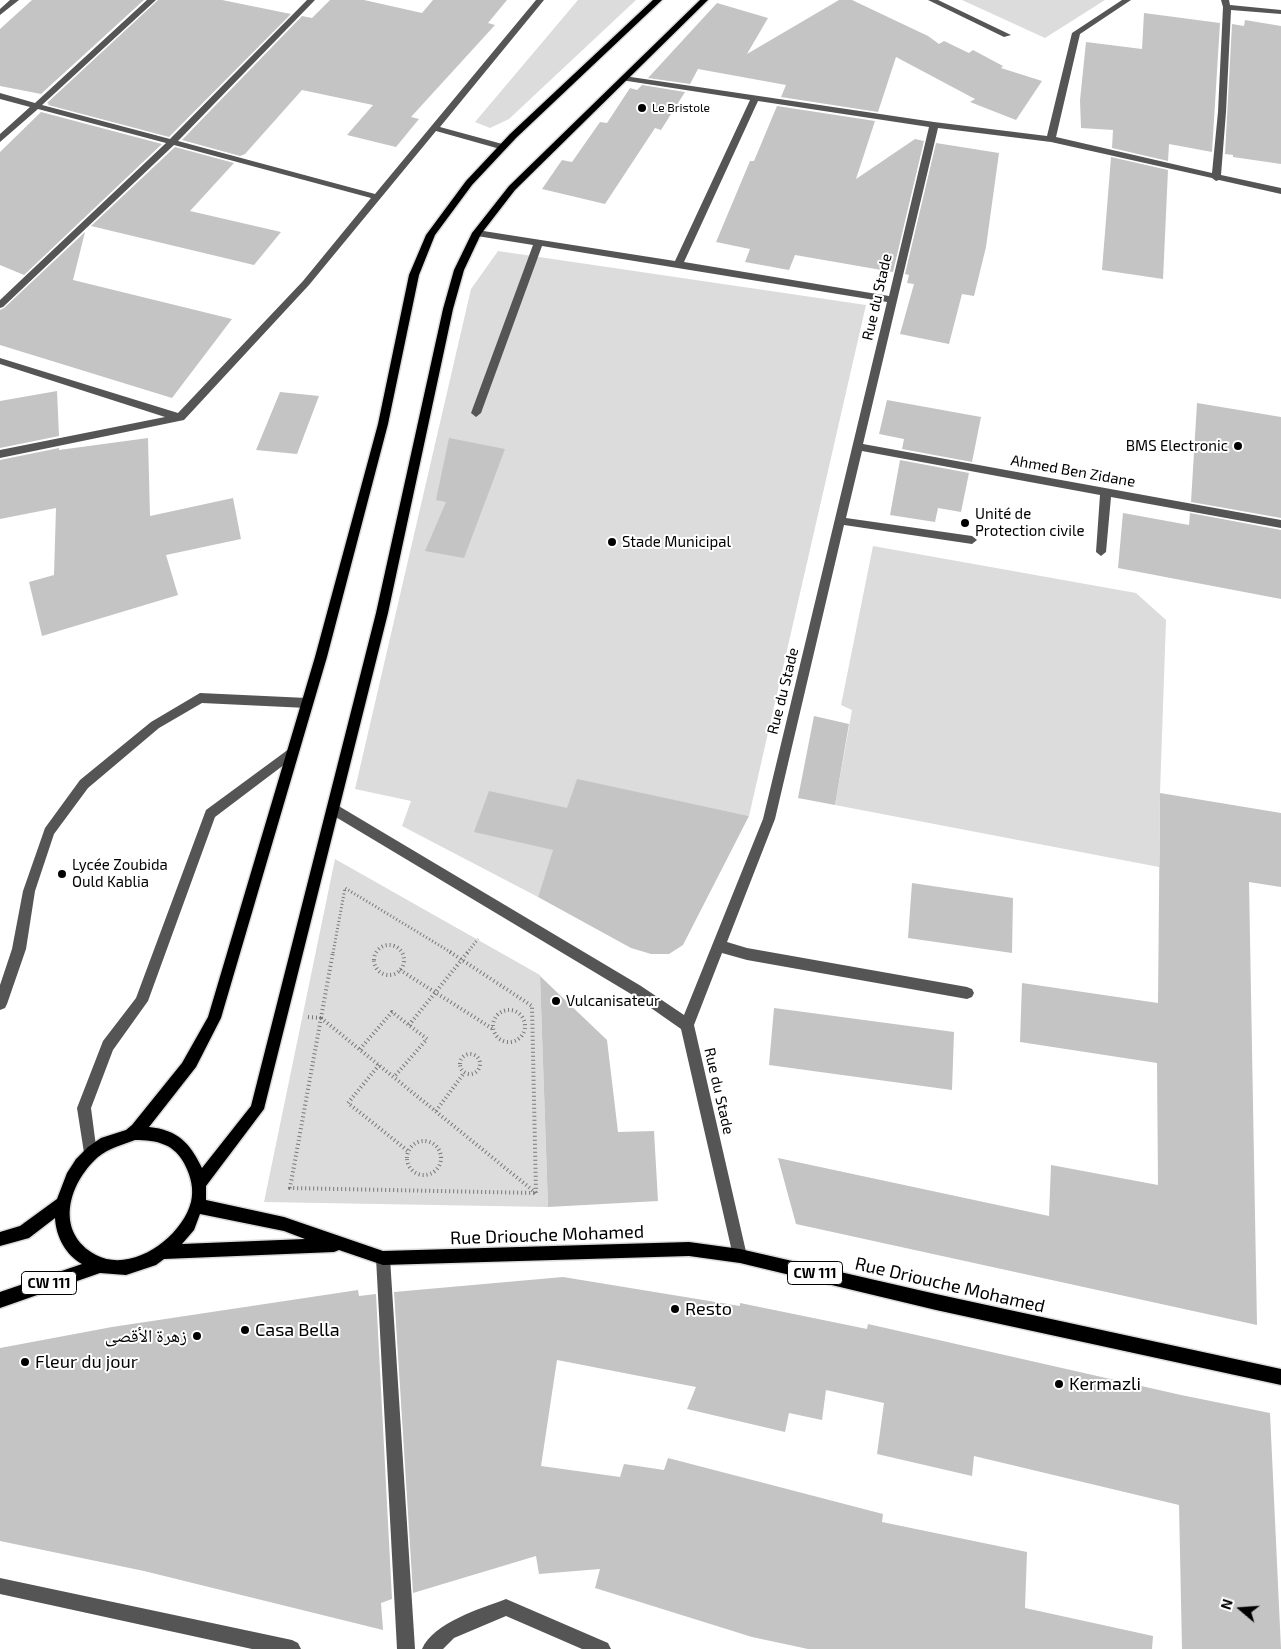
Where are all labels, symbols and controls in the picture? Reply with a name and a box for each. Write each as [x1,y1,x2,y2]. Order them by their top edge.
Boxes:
place label: Le Bristole [652,101,710,115]
marker: Le Bristole [636,102,648,114]
street label: Rue du Stade [858,252,896,342]
place label: BMS Electronic [1126,437,1228,455]
marker: BMS Electronic [1232,440,1244,452]
street label: Ahmed Ben Zidane [1009,451,1137,491]
place label: Unité de Protection civile [975,505,1085,540]
marker: Unité de Protection civile [959,517,971,529]
place label: Stade Municipal [622,533,731,551]
marker: Stade Municipal [606,536,618,548]
street label: Rue du Stade [764,646,802,736]
place label: Lycée Zoubida Ould Kablia [72,856,168,891]
marker: Lycée Zoubida Ould Kablia [56,868,68,880]
place label: Vulcanisateur [566,992,660,1010]
marker: Vulcanisateur [550,995,562,1007]
street label: Rue du Stade [700,1046,738,1136]
street label: Rue Driouche Mohamed [450,1221,644,1249]
street label: Rue Driouche Mohamed [853,1253,1047,1317]
road number: CW 111 [788,1262,842,1284]
road number: CW 111 [22,1272,76,1295]
place label: Resto [685,1298,732,1320]
marker: Resto [669,1303,681,1315]
place label: Casa Bella [255,1319,340,1341]
marker: Casa Bella [239,1324,251,1336]
place label: زهرة الأقصى [105,1325,187,1347]
marker: زهرة الأقصى [191,1330,203,1342]
place label: Fleur du jour [35,1351,138,1373]
marker: Fleur du jour [19,1356,31,1368]
place label: Kermazli [1069,1373,1141,1395]
marker: Kermazli [1053,1378,1065,1390]
north arrow [1216,1584,1266,1634]
text: N [1217,1597,1236,1612]

